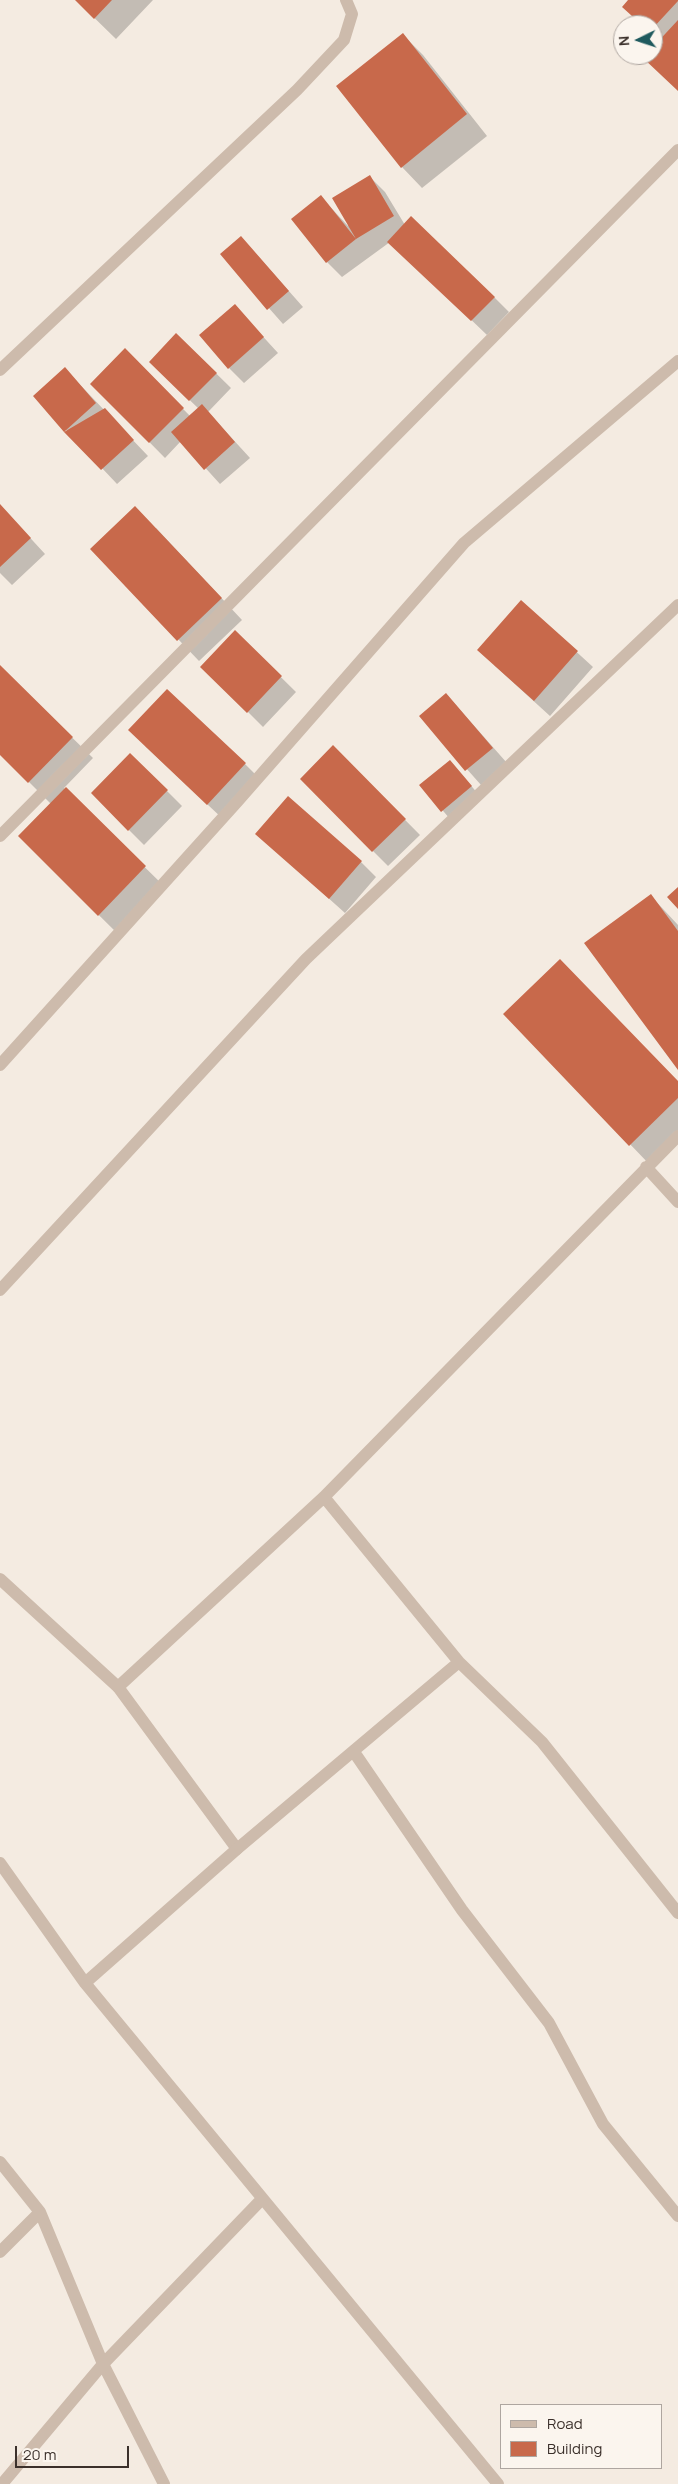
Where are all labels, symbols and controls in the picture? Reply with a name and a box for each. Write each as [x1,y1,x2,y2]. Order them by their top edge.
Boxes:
north arrow [613,15,663,65]
text: N [614,35,633,47]
legend [500,2404,663,2469]
text: Road [547,2413,583,2434]
scale bar [18,2436,131,2468]
text: Building [547,2438,602,2459]
text: 20 m [23,2444,56,2465]

